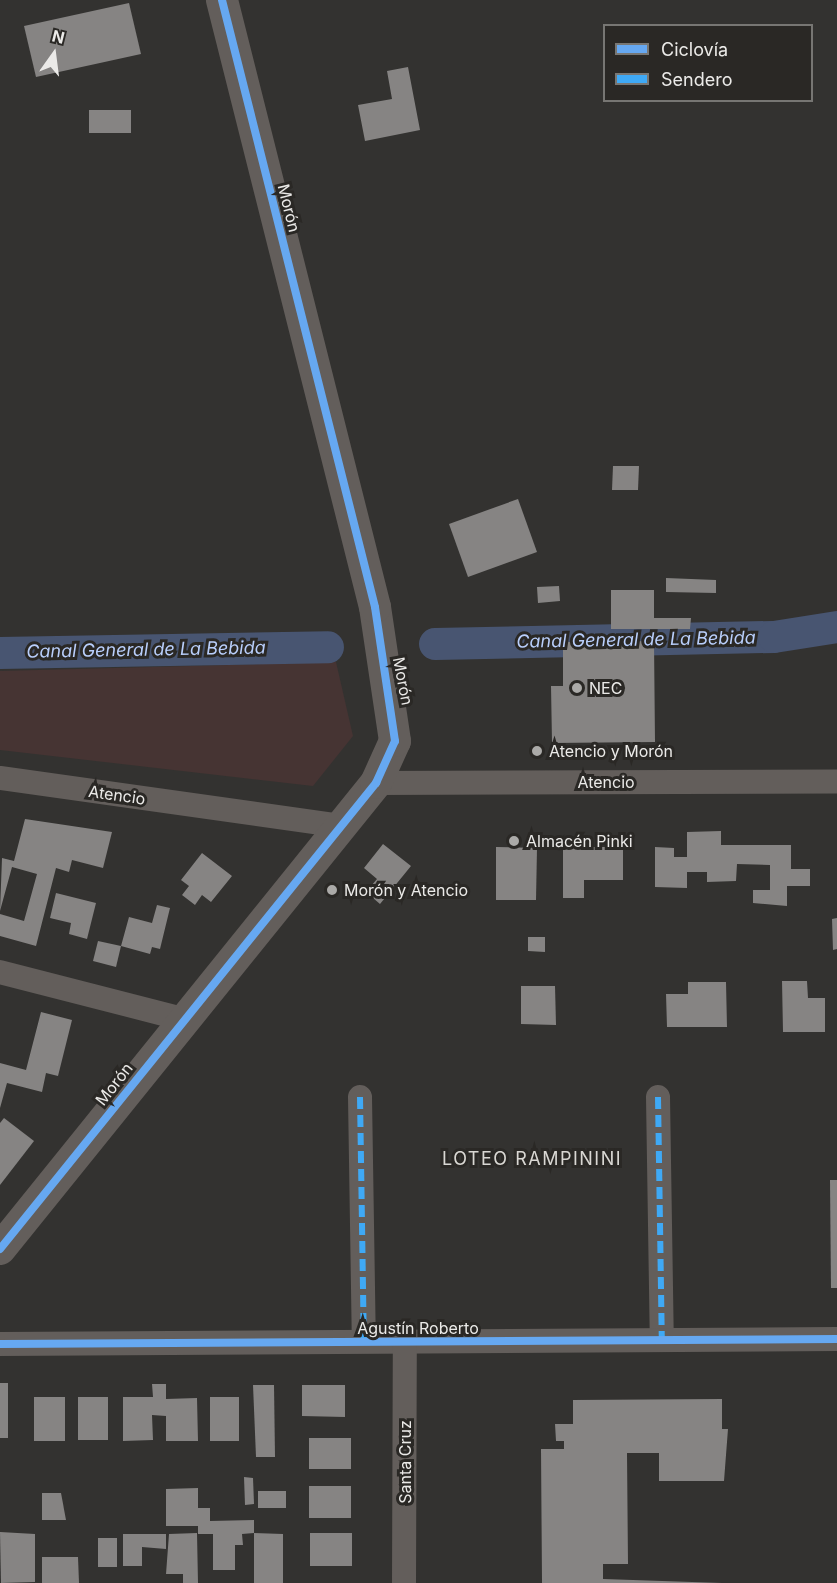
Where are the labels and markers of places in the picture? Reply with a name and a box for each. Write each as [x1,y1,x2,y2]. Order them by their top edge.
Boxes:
place label: NEC [589,678,622,698]
marker: NEC [570,681,584,695]
place label: Atencio y Morón [549,741,673,761]
marker: Atencio y Morón [530,744,544,758]
place label: Almacén Pinki [526,831,633,851]
marker: Almacén Pinki [507,834,521,848]
place label: Morón y Atencio [344,880,468,900]
marker: Morón y Atencio [325,883,339,897]

